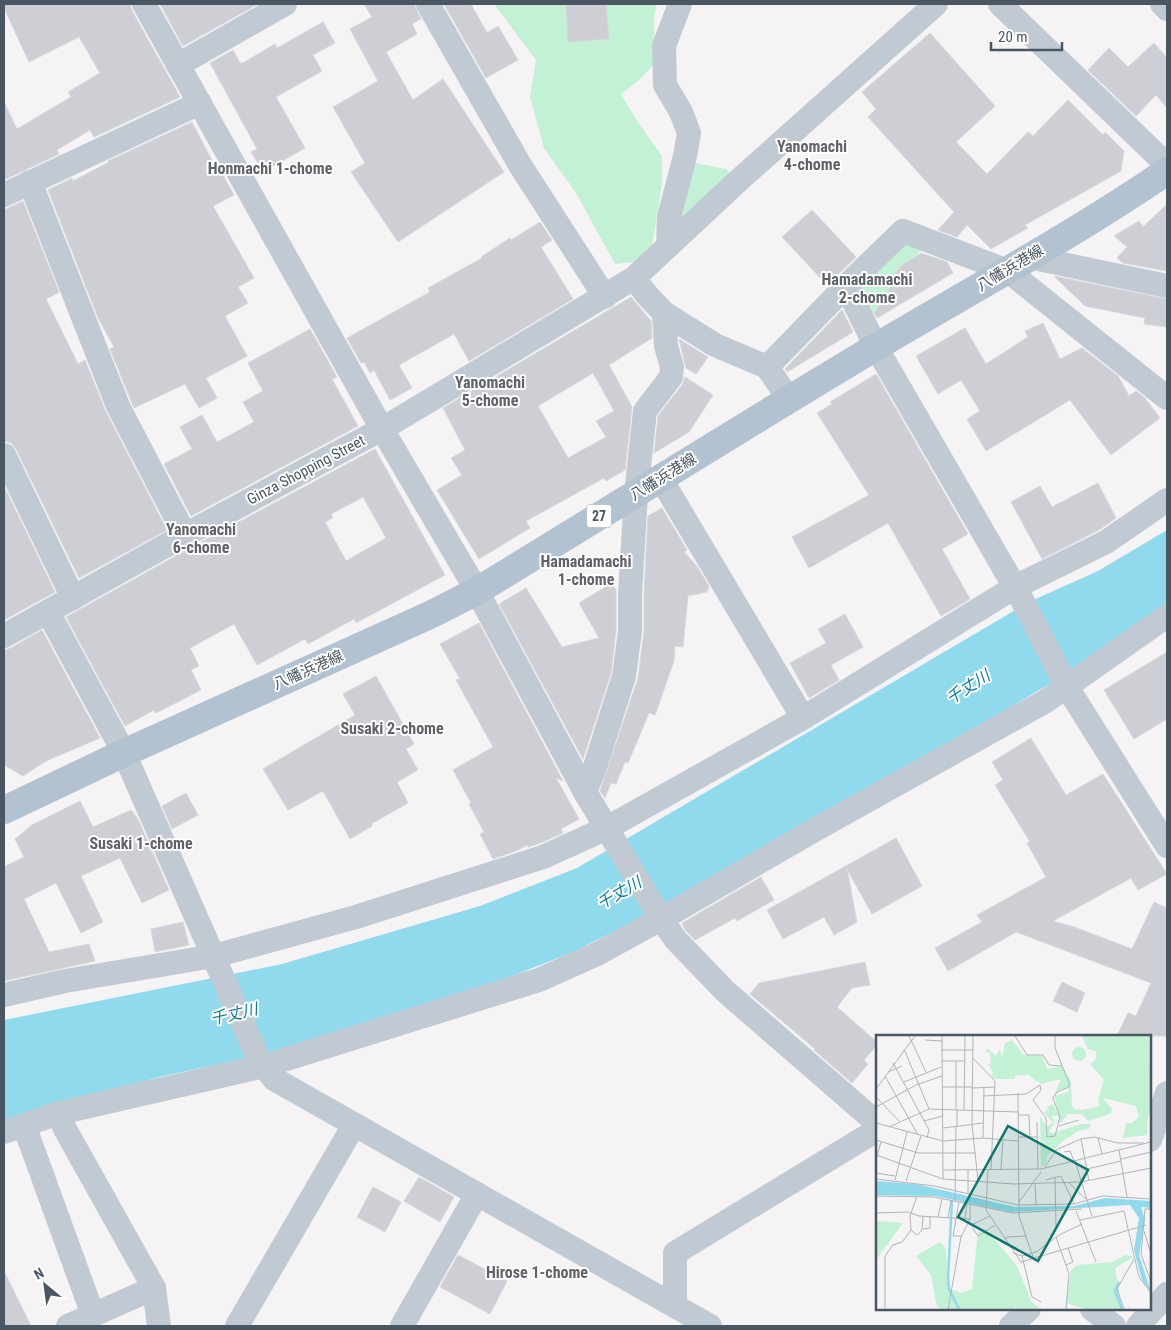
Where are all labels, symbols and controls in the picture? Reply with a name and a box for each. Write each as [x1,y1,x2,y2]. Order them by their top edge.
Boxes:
scale bar [991,20,1062,52]
text: 20 m [998,28,1028,46]
district label: Yanomachi 4-chome [777,137,847,174]
district label: Honmachi 1-chome [208,159,333,178]
street label: 八幡浜港線 [973,241,1047,295]
district label: Hamadamachi 2-chome [822,270,912,307]
district label: Yanomachi 5-chome [455,373,525,410]
street label: Ginza Shopping Street [244,431,368,509]
street label: 八幡浜港線 [626,449,700,505]
road number: 27 [586,504,612,528]
district label: Yanomachi 6-chome [166,520,236,557]
district label: Hamadamachi 1-chome [541,552,631,589]
street label: 八幡浜港線 [270,647,346,693]
water label: 千丈川 [943,665,995,708]
district label: Susaki 2-chome [340,719,444,738]
district label: Susaki 1-chome [89,834,193,853]
water label: 千丈川 [593,872,646,913]
water label: 千丈川 [208,999,261,1029]
inset map [876,1035,1151,1310]
north arrow [20,1260,70,1310]
district label: Hirose 1-chome [486,1263,588,1282]
text: N [31,1265,46,1283]

